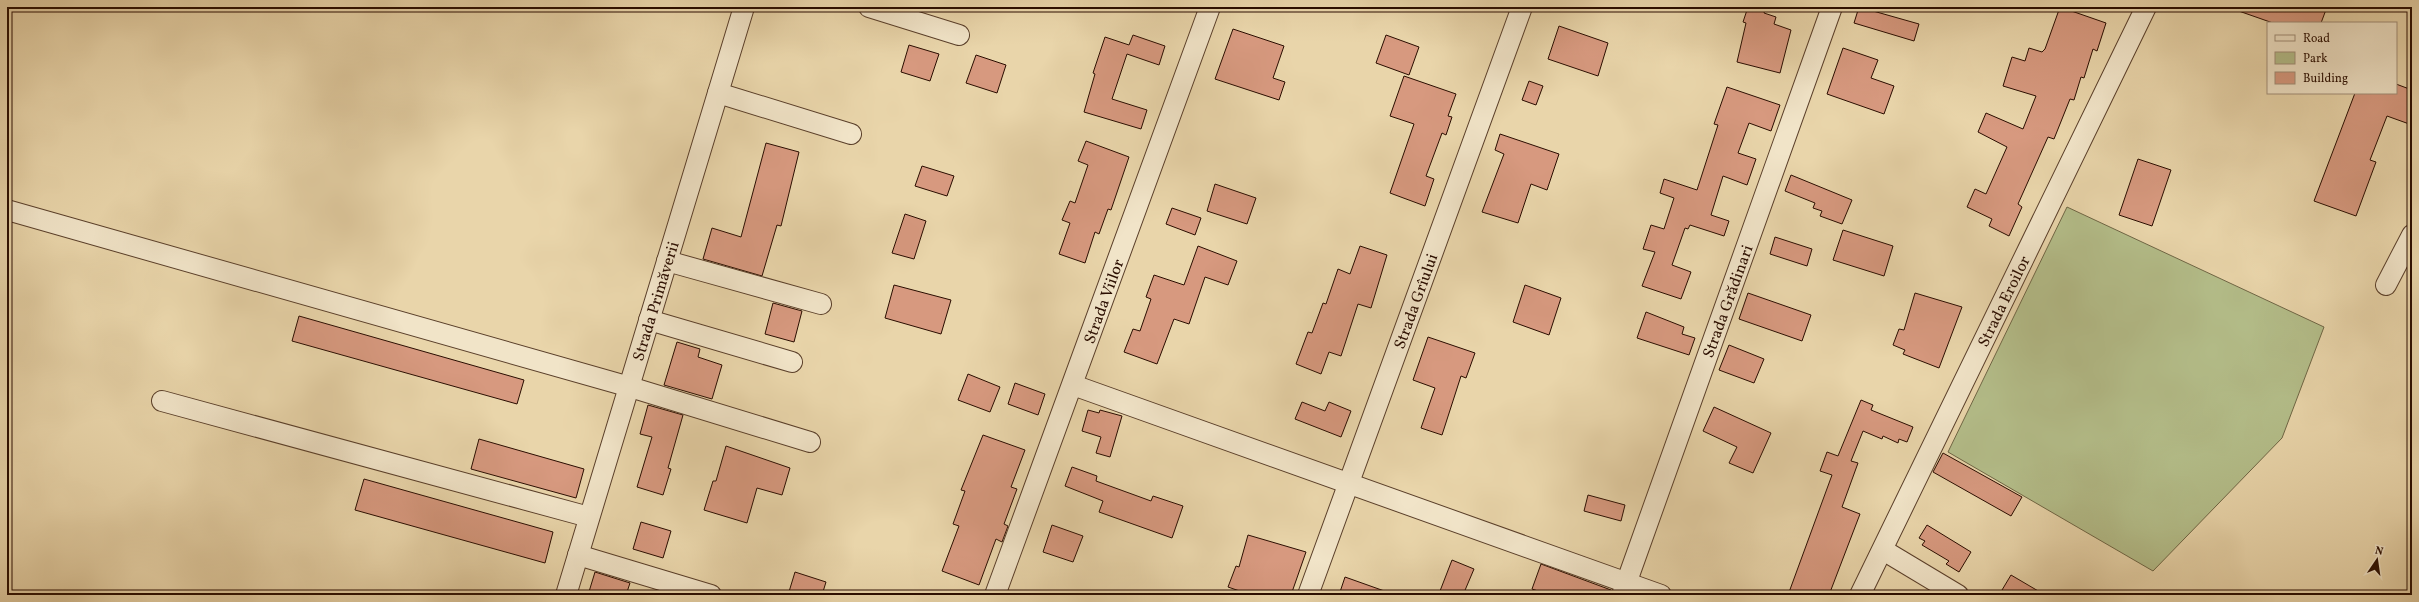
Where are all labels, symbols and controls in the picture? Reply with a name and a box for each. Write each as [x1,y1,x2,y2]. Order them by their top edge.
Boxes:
legend [2267,22,2397,94]
text: Road [2303,31,2330,47]
text: Park [2303,51,2328,67]
text: Building [2303,71,2348,87]
street label: Strada Primăverii [628,239,686,364]
street label: Strada Grădinari [1698,242,1760,361]
street label: Strada Grîului [1389,251,1444,353]
street label: Strada Eroilor [1973,252,2037,351]
street label: Strada Viilor [1079,256,1130,347]
north arrow [2357,540,2397,580]
text: N [2373,544,2384,560]

